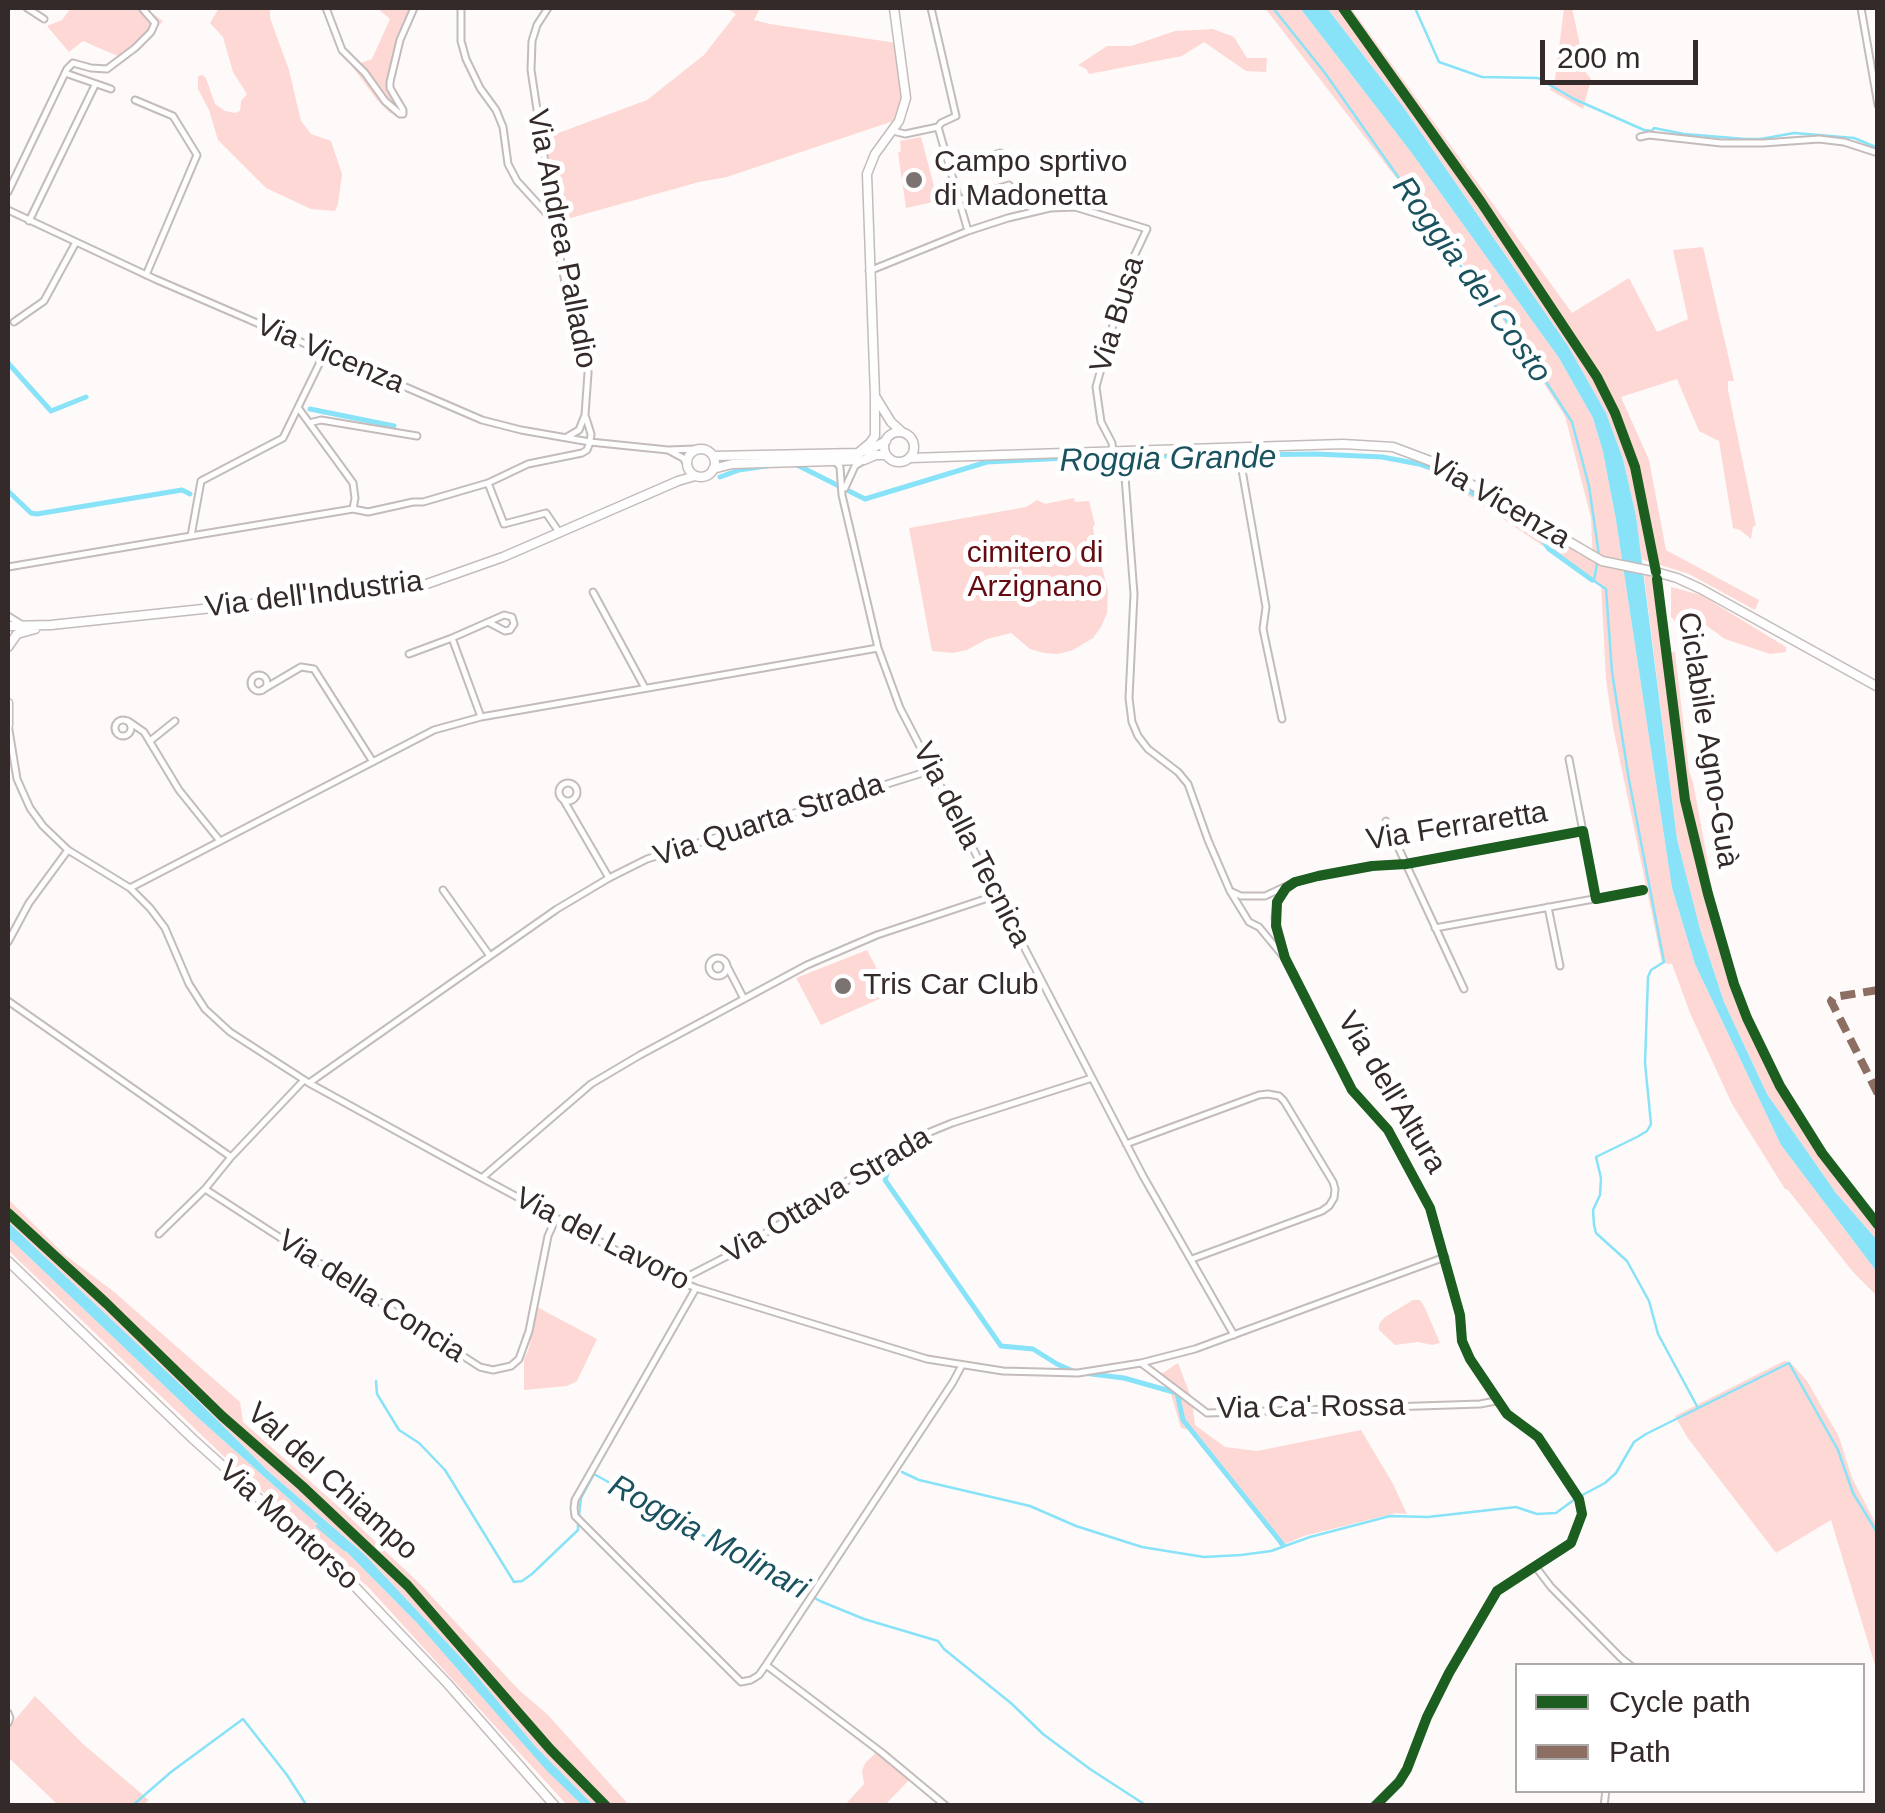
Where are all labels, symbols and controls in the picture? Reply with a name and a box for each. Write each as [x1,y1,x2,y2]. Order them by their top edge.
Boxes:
scale bar [1545,20,1702,82]
text: 200 m [1557,41,1640,74]
street label: Via Andrea Palladio [518,106,604,372]
place label: Campo sprtivo di Madonetta [934,145,1127,216]
marker: Campo sprtivo di Madonetta [903,169,925,191]
water label: Roggia del Costo [1383,169,1559,391]
street label: Via Busa [1083,253,1153,377]
street label: Via Vicenza [251,308,409,402]
water label: Roggia Grande [1059,439,1277,481]
street label: Via Vicenza [1422,447,1576,557]
park label: cimitero di Arzignano [967,536,1103,606]
street label: Via dell'Industria [203,564,425,626]
street label: Ciclabile Agno-Guà [1669,610,1745,870]
street label: Via della Tecnica [904,737,1038,953]
street label: Via Quarta Strada [650,767,888,875]
street label: Via Ferraretta [1364,795,1550,859]
place label: Tris Car Club [863,968,1039,1004]
marker: Tris Car Club [832,975,854,997]
street label: Via dell'Altura [1329,1006,1453,1180]
street label: Via Ottava Strada [716,1120,938,1272]
street label: Via del Lavoro [509,1181,695,1299]
street label: Via della Concia [271,1223,471,1371]
street label: Via Ca' Rossa [1216,1388,1406,1428]
street label: Val del Chiampo [239,1396,425,1568]
street label: Via Montorso [210,1454,366,1598]
water label: Roggia Molinari [601,1467,815,1609]
legend [1515,1663,1865,1793]
text: Cycle path [1609,1685,1751,1718]
text: Path [1609,1735,1671,1768]

